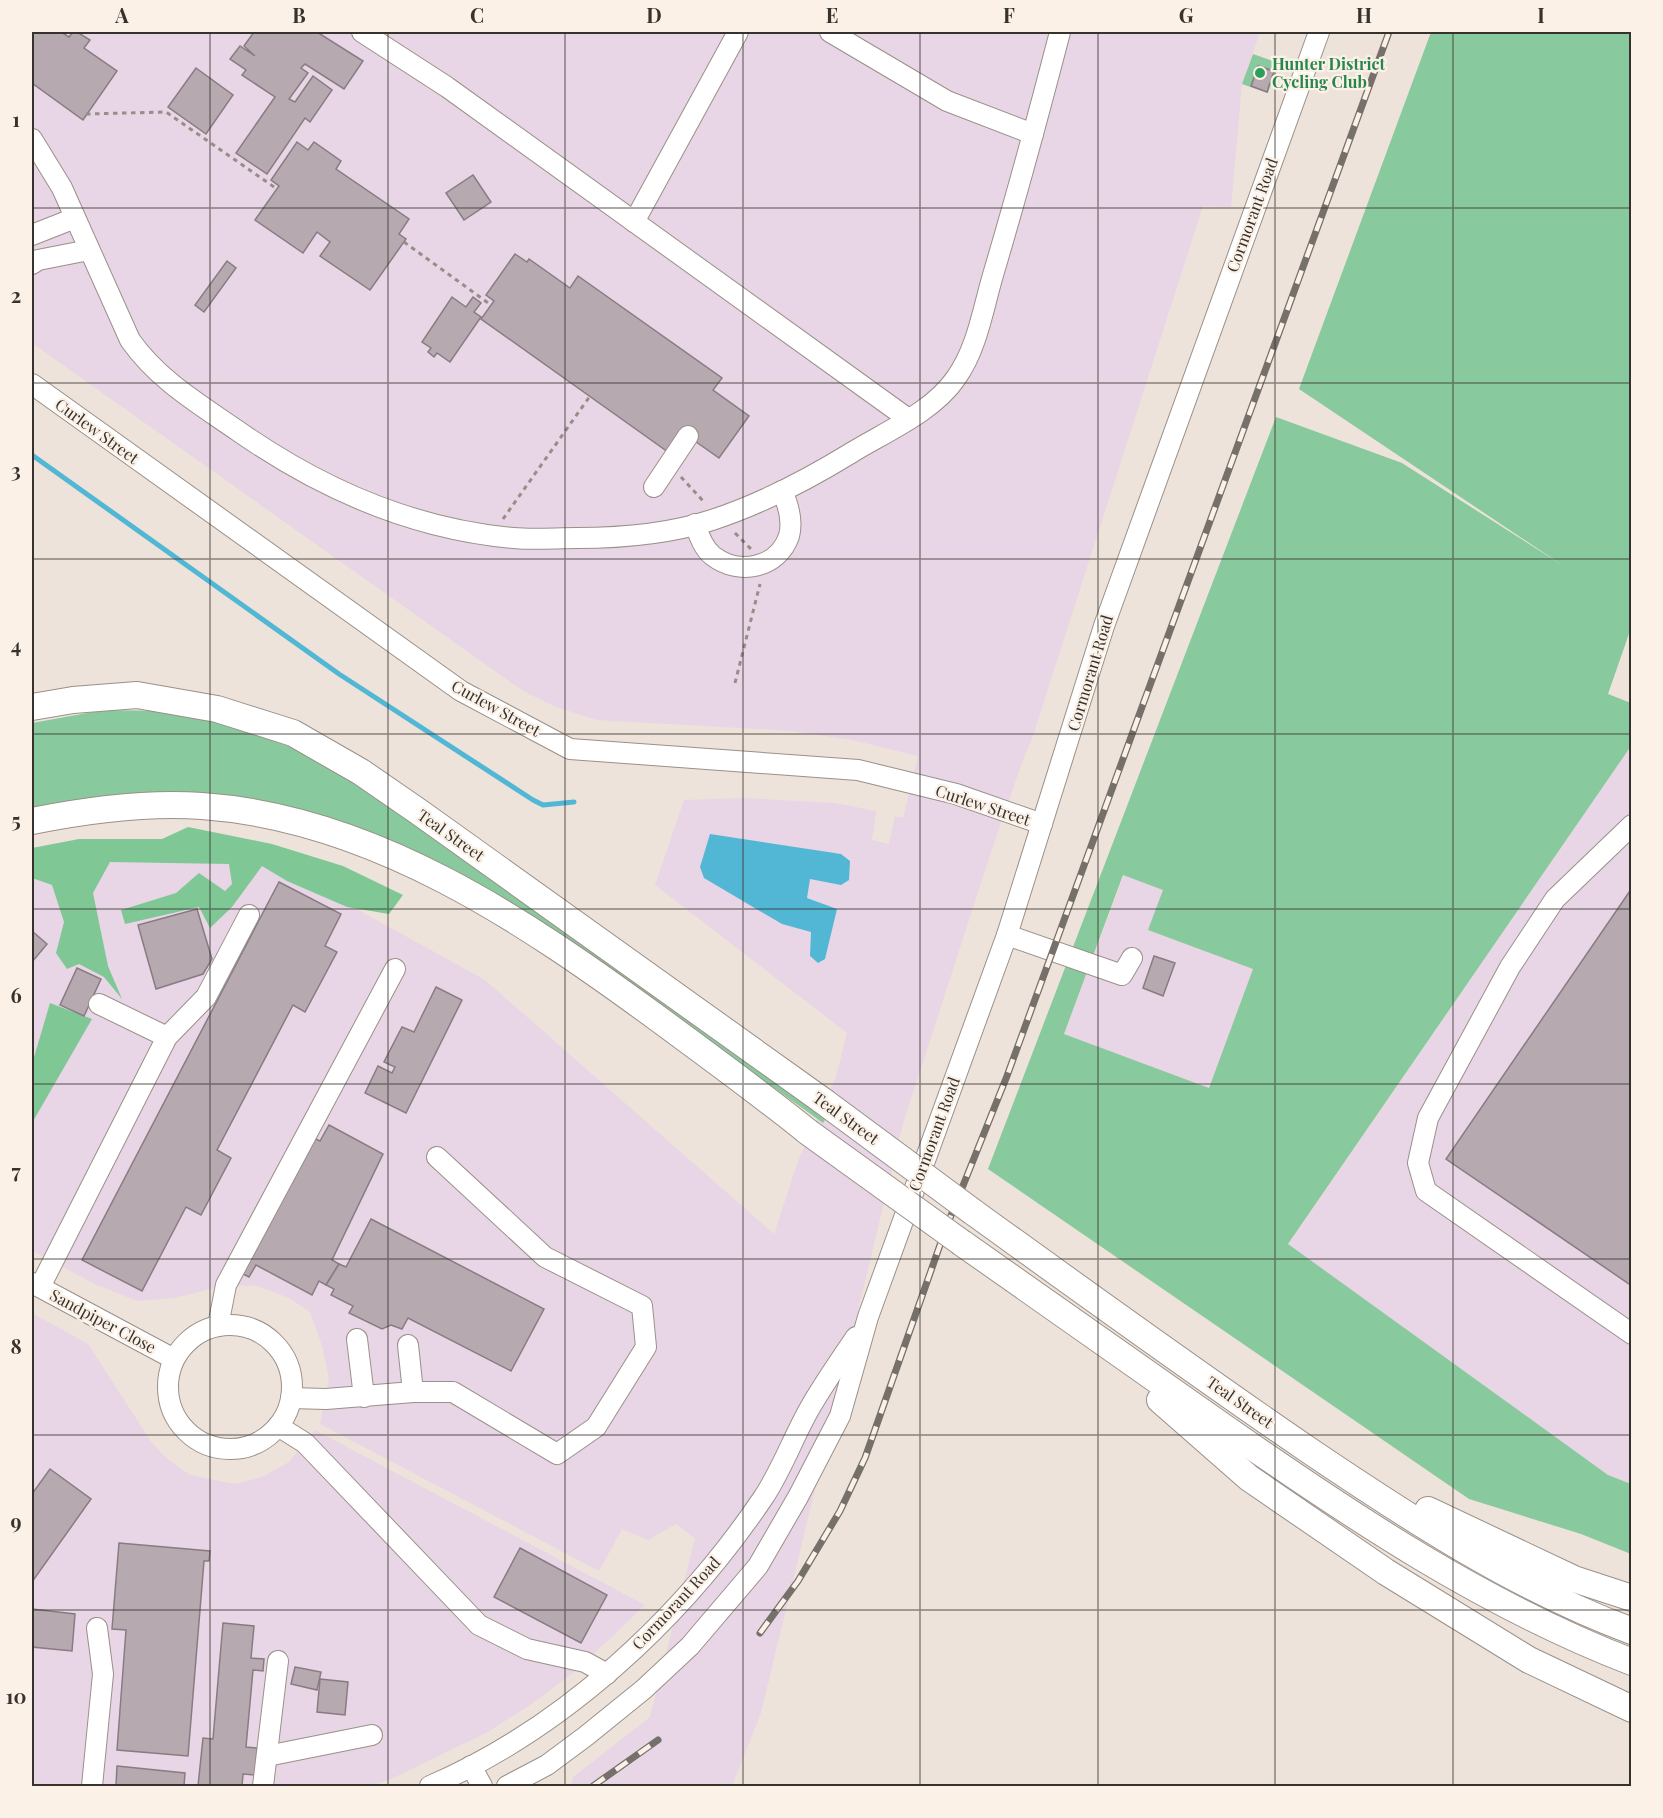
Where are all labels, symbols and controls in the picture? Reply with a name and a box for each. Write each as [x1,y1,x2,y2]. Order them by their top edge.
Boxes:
text: A [114,1,129,28]
text: B [292,1,306,28]
text: C [470,1,484,28]
text: D [646,1,662,28]
text: E [826,1,838,28]
text: F [1003,1,1015,28]
text: G [1179,1,1194,28]
text: H [1356,1,1372,28]
text: I [1537,1,1545,28]
place label: Hunter District Cycling Club [1272,53,1385,92]
marker: Hunter District Cycling Club [1253,66,1267,80]
text: 1 [12,105,20,132]
street label: Cormorant Road [1221,155,1282,275]
text: 2 [11,281,21,308]
street label: Curlew Street [51,393,144,468]
text: 3 [11,456,21,483]
street label: Cormorant Road [1062,612,1117,733]
text: 4 [11,631,21,658]
street label: Curlew Street [448,675,545,741]
street label: Curlew Street [933,779,1034,830]
street label: Teal Street [414,804,489,865]
text: 5 [11,806,21,833]
text: 6 [10,981,22,1008]
street label: Cormorant Road [903,1074,964,1194]
street label: Teal Street [809,1087,884,1149]
text: 7 [11,1157,21,1184]
street label: Sandpiper Close [47,1284,160,1357]
text: 8 [10,1332,22,1359]
street label: Teal Street [1203,1371,1278,1432]
text: 9 [10,1507,22,1534]
street label: Cormorant Road [627,1552,724,1654]
text: 10 [6,1682,26,1709]

